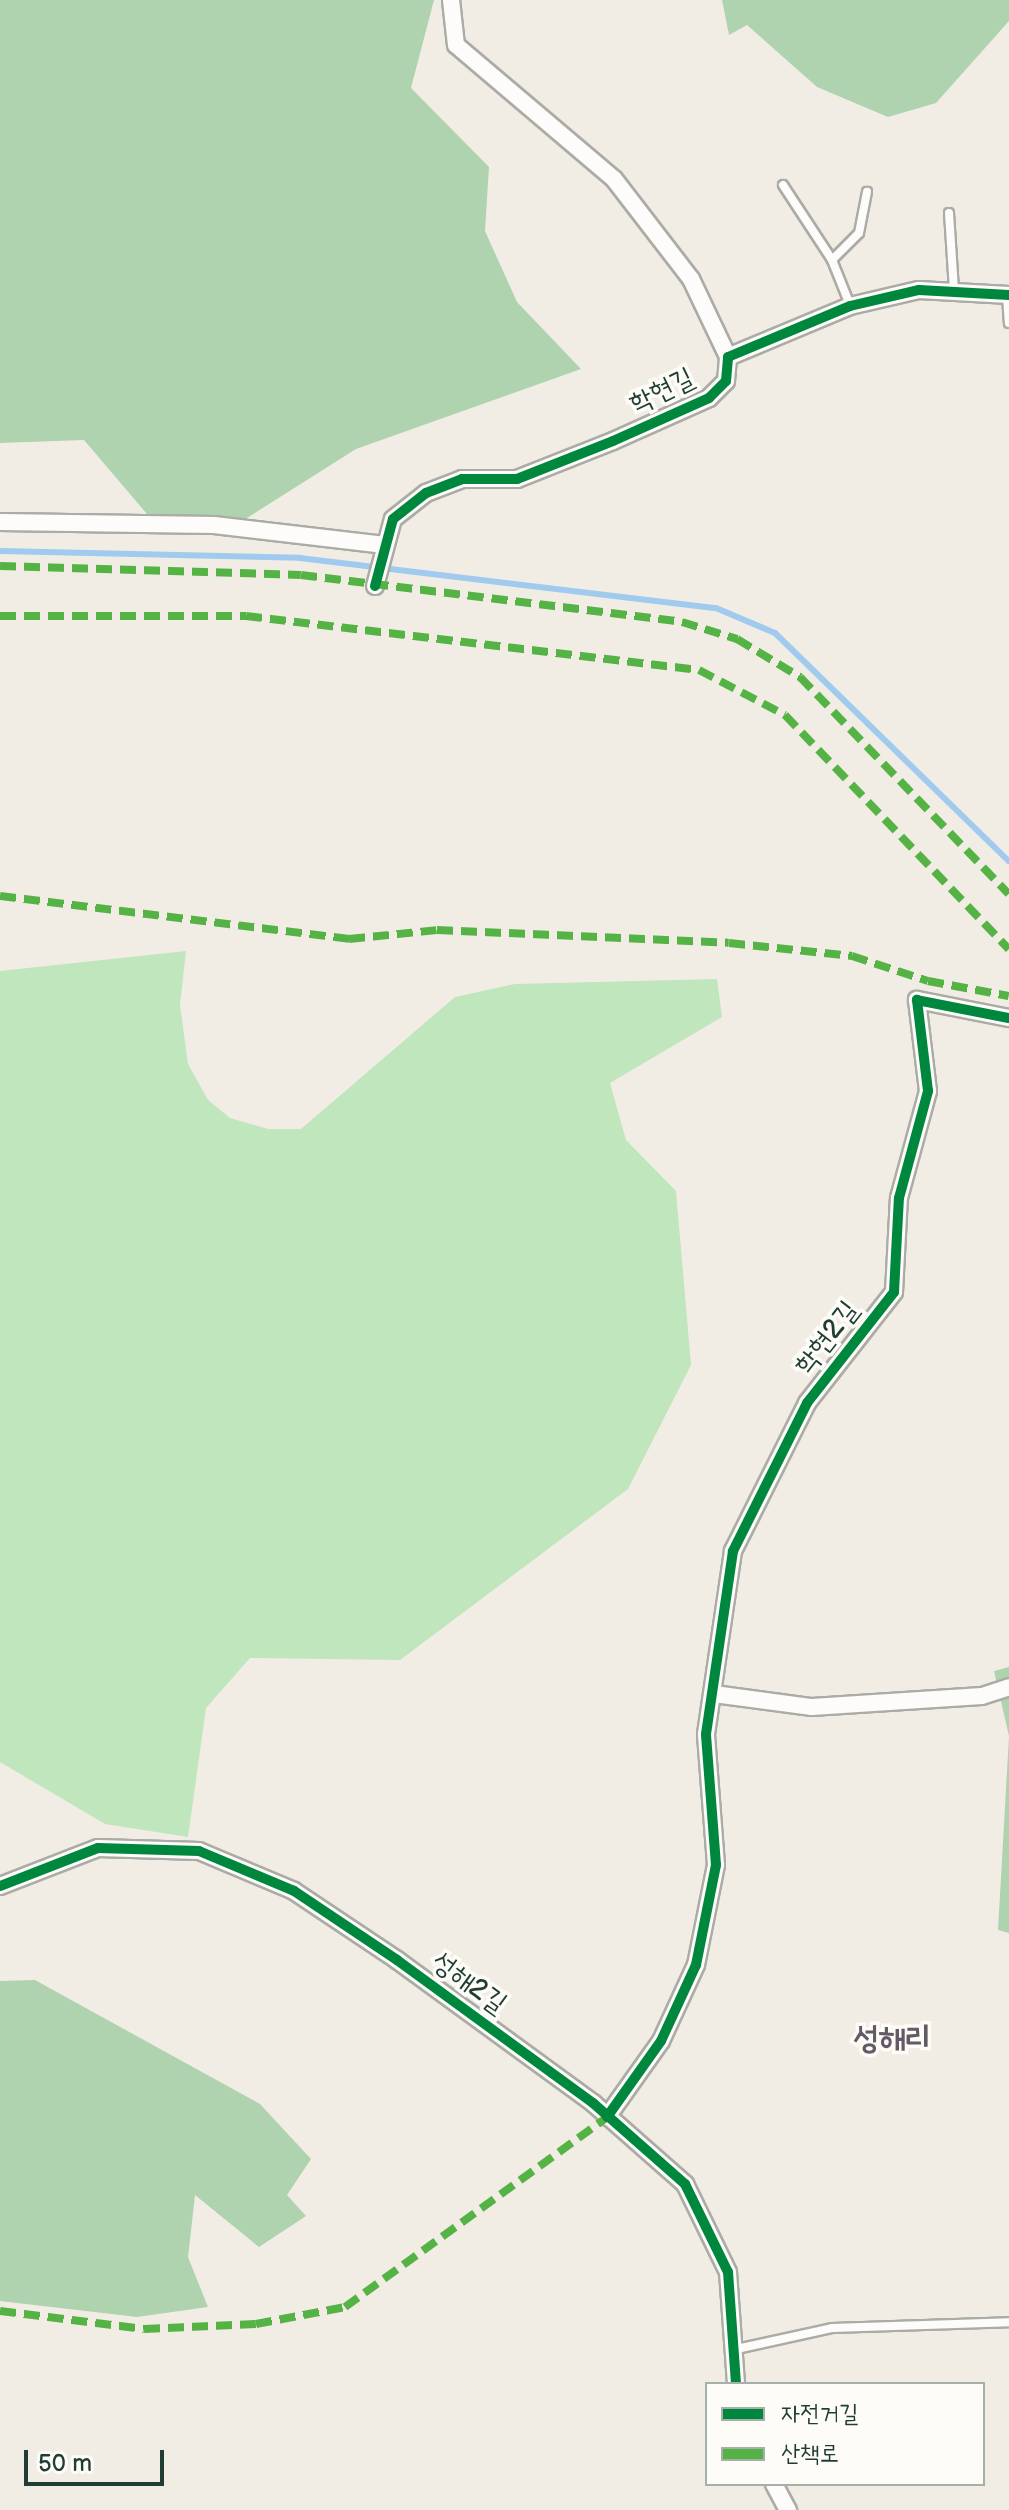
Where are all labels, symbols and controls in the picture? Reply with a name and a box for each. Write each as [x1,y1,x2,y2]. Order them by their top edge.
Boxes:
street label: 학현길 [624,361,700,421]
street label: 학현2길 [788,1295,866,1381]
street label: 성해2길 [425,1945,513,2021]
district label: 성해리 [853,2020,931,2058]
legend [705,2382,985,2486]
text: 자전거길 [781,2399,858,2428]
scale bar [28,2434,168,2484]
text: 산책로 [781,2439,839,2468]
text: 50 m [38,2449,92,2478]

